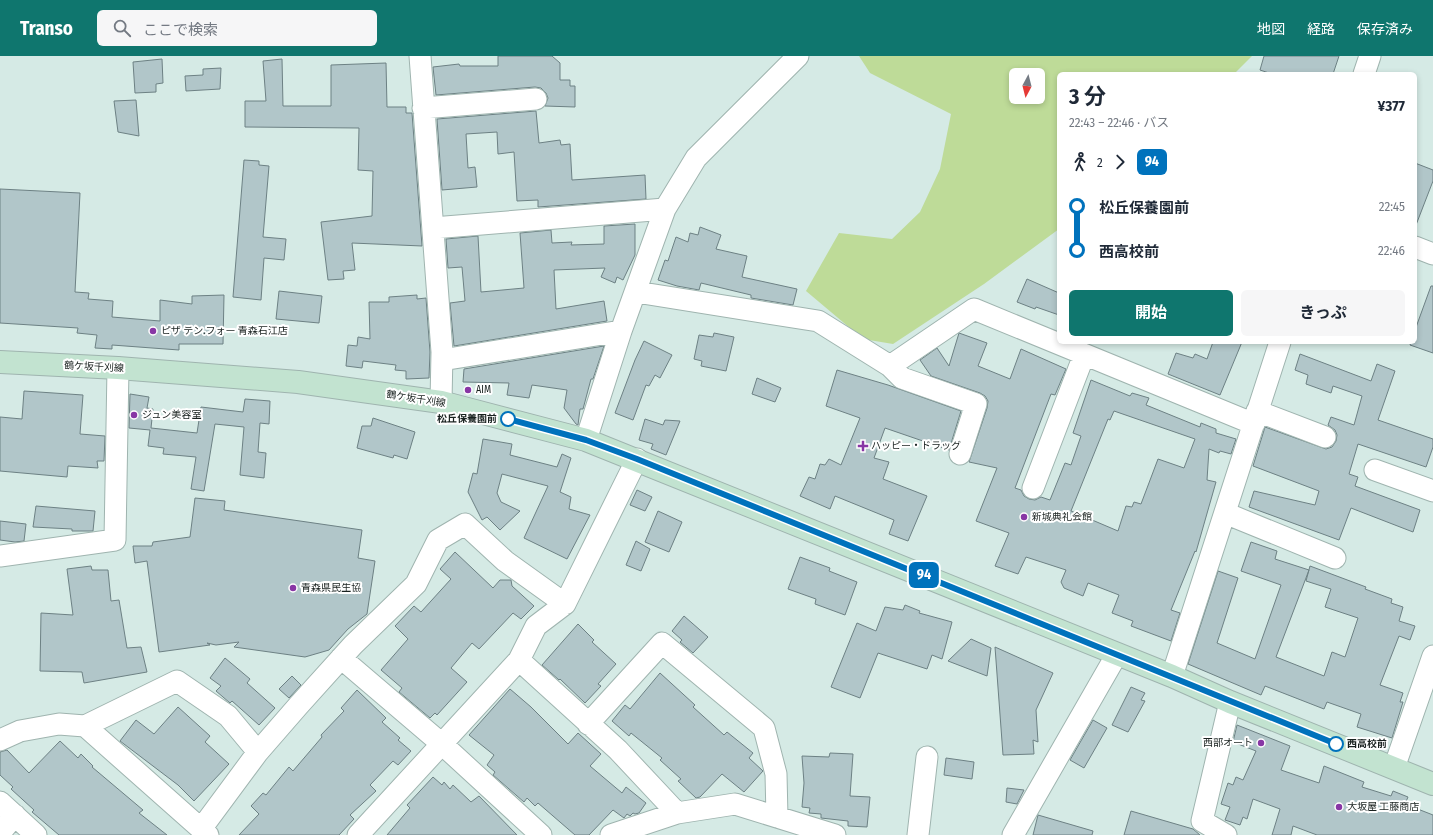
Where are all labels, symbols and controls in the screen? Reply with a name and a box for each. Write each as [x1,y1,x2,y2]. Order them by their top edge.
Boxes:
search box [97,10,377,46]
text: Transo [20,17,73,40]
icon: search [111,17,133,39]
text: ここで検索 [143,21,218,39]
text: 地図 [1257,21,1285,38]
text: 経路 [1307,21,1335,38]
text: 保存済み [1357,21,1413,38]
north arrow [1009,68,1045,104]
map controls [1009,68,1045,104]
text: 3 分 [1069,83,1106,110]
text: ¥377 [1378,97,1405,115]
text: 22:43 – 22:46 · バス [1069,115,1169,130]
icon: walk [1069,151,1091,173]
icon: forward [1109,151,1131,173]
text: 94 [1145,153,1159,170]
text: 2 [1097,155,1103,170]
text: 松丘保養園前 [1099,199,1189,217]
text: 22:45 [1379,199,1405,214]
text: 西高校前 [1099,243,1159,261]
text: 22:46 [1378,243,1405,258]
button: 開始 [1069,290,1233,336]
button: きっぷ [1241,290,1405,336]
place label: ピザ テン.フォー 青森石江店 [161,325,288,337]
marker: ピザ テン.フォー 青森石江店 [148,326,158,336]
street label: 鶴ケ坂千刈線 [64,359,124,375]
place label: AIM [476,384,491,396]
marker: AIM [463,385,473,395]
street label: 鶴ケ坂千刈線 [385,388,447,410]
place label: ジュン美容室 [142,409,201,421]
marker: ジュン美容室 [129,410,139,420]
marker: 松丘保養園前 [500,411,516,427]
place label: 松丘保養園前 [437,413,497,425]
place label: ハッピー・ドラッグ [871,440,961,452]
marker: ハッピー・ドラッグ [858,441,868,451]
place label: 新城典礼会館 [1032,511,1092,523]
marker: 新城典礼会館 [1019,512,1029,522]
line badge: 94 [906,562,942,588]
text: 94 [917,566,931,583]
place label: 青森県民生協 [301,582,361,594]
marker: 青森県民生協 [288,583,298,593]
marker: 西高校前 [1328,736,1344,752]
place label: 西部オート [1203,737,1253,749]
marker: 西部オート [1256,738,1266,748]
place label: 西高校前 [1347,738,1387,750]
place label: 大坂屋 工藤商店 [1347,801,1419,813]
marker: 大坂屋 工藤商店 [1334,802,1344,812]

